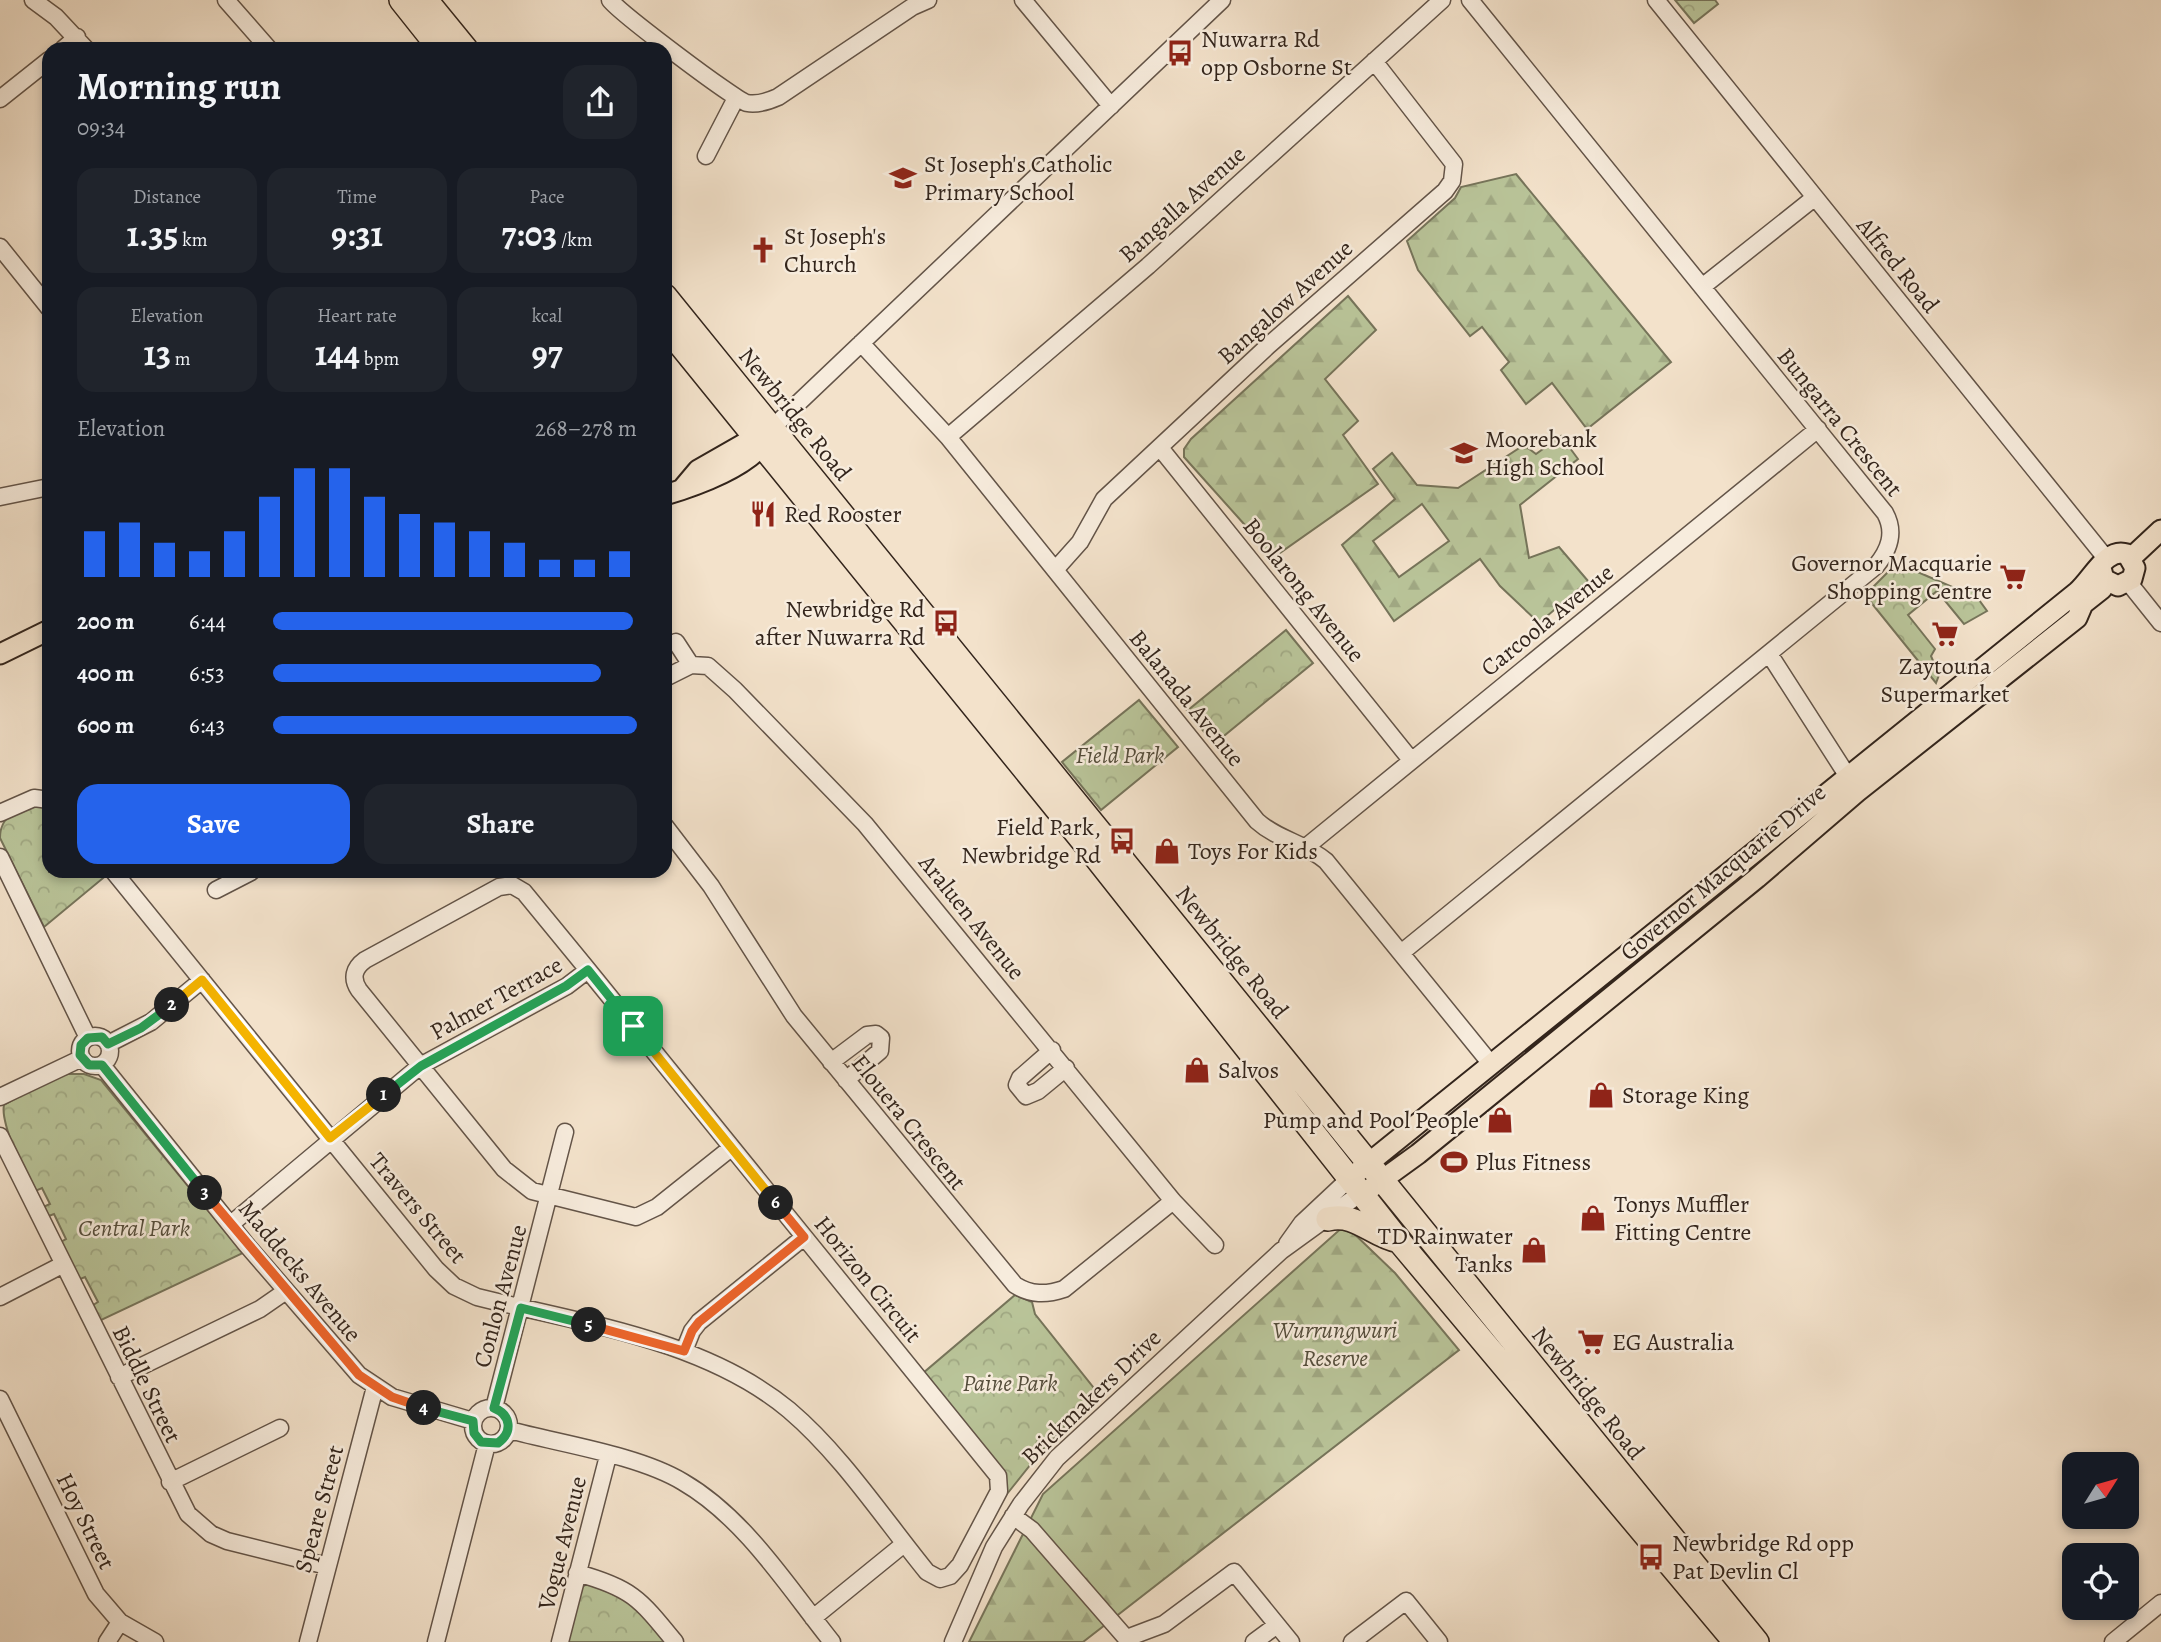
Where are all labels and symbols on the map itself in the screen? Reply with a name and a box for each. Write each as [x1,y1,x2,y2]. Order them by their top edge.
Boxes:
place label: Nuwarra Rd opp Osborne St [1201,23,1352,83]
bus stop icon: Nuwarra Rd opp Osborne St [1165,38,1195,68]
street label: Bangalla Avenue [1112,138,1252,270]
place label: St Joseph's Catholic Primary School [924,148,1113,208]
school or university icon: St Joseph's Catholic Primary School [888,163,918,193]
street label: Alfred Road [1849,210,1947,320]
place label: St Joseph's Church [784,220,886,280]
street label: Bangalow Avenue [1210,233,1360,371]
church icon: St Joseph's Church [748,235,778,265]
street label: Newbridge Road [731,341,859,487]
street label: Bungarra Crescent [1770,341,1910,503]
place label: Moorebank High School [1485,423,1604,483]
school or university icon: Moorebank High School [1449,438,1479,468]
place label: Red Rooster [784,498,902,530]
restaurant icon: Red Rooster [748,499,778,529]
street label: Boolarong Avenue [1236,511,1372,669]
place label: Governor Macquarie Shopping Centre [1791,547,1992,607]
street label: Carcoola Avenue [1474,557,1620,683]
supermarket icon: Governor Macquarie Shopping Centre [1998,562,2028,592]
place label: Newbridge Rd after Nuwarra Rd [755,593,925,653]
bus stop icon: Newbridge Rd after Nuwarra Rd [931,608,961,638]
supermarket icon: Zaytouna Supermarket [1930,619,1960,649]
street label: Balanada Avenue [1122,623,1252,773]
place label: Zaytouna Supermarket [1881,650,2009,710]
park label: Field Park [1075,739,1165,771]
street label: Governor Macquarie Drive [1613,776,1833,968]
place label: Field Park, Newbridge Rd [961,811,1101,871]
bus stop icon: Field Park, Newbridge Rd [1107,826,1137,856]
place label: Toys For Kids [1188,835,1318,867]
shop icon: Toys For Kids [1152,836,1182,866]
street label: Araluen Avenue [911,847,1032,986]
street label: Newbridge Road [1168,879,1296,1025]
street label: Palmer Terrace [424,948,568,1048]
pin: 2 [154,988,190,1023]
pin [603,996,663,1056]
street label: Elouera Crescent [844,1047,974,1197]
place label: Salvos [1218,1054,1279,1086]
shop icon: Salvos [1182,1055,1212,1085]
pin: 1 [366,1078,402,1112]
place label: Storage King [1622,1079,1749,1111]
shop icon: Storage King [1586,1080,1616,1110]
place label: Pump and Pool People [1263,1104,1479,1136]
shop icon: Pump and Pool People [1485,1105,1515,1135]
street label: Travers Street [362,1146,474,1270]
place label: Plus Fitness [1475,1146,1591,1178]
sports icon: Plus Fitness [1439,1147,1469,1177]
pin: 3 [188,1176,222,1210]
pin: 6 [758,1186,794,1220]
place label: Tonys Muffler Fitting Centre [1614,1188,1751,1248]
street label: Maddecks Avenue [231,1193,369,1349]
shop icon: Tonys Muffler Fitting Centre [1578,1203,1608,1233]
street label: Horizon Circuit [807,1209,929,1349]
park label: Central Park [78,1212,190,1244]
place label: TD Rainwater Tanks [1378,1220,1513,1280]
street label: Conlon Avenue [466,1221,534,1371]
shop icon: TD Rainwater Tanks [1519,1235,1549,1265]
pin: 5 [572,1308,606,1342]
park label: Wurrungwuri Reserve [1273,1314,1397,1374]
street label: Biddle Street [105,1320,189,1448]
street label: Newbridge Road [1524,1320,1652,1466]
street label: Brickmakers Drive [1014,1322,1168,1472]
place label: EG Australia [1612,1326,1735,1358]
supermarket icon: EG Australia [1576,1327,1606,1357]
park label: Paine Park [962,1367,1058,1399]
pin: 4 [406,1390,442,1426]
street label: Speare Street [287,1442,351,1576]
north arrow [2062,1452,2138,1530]
street label: Hoy Street [49,1467,123,1575]
street label: Vogue Avenue [530,1473,594,1614]
place label: Newbridge Rd opp Pat Devlin Cl [1672,1527,1854,1587]
bus stop icon: Newbridge Rd opp Pat Devlin Cl [1636,1542,1666,1572]

